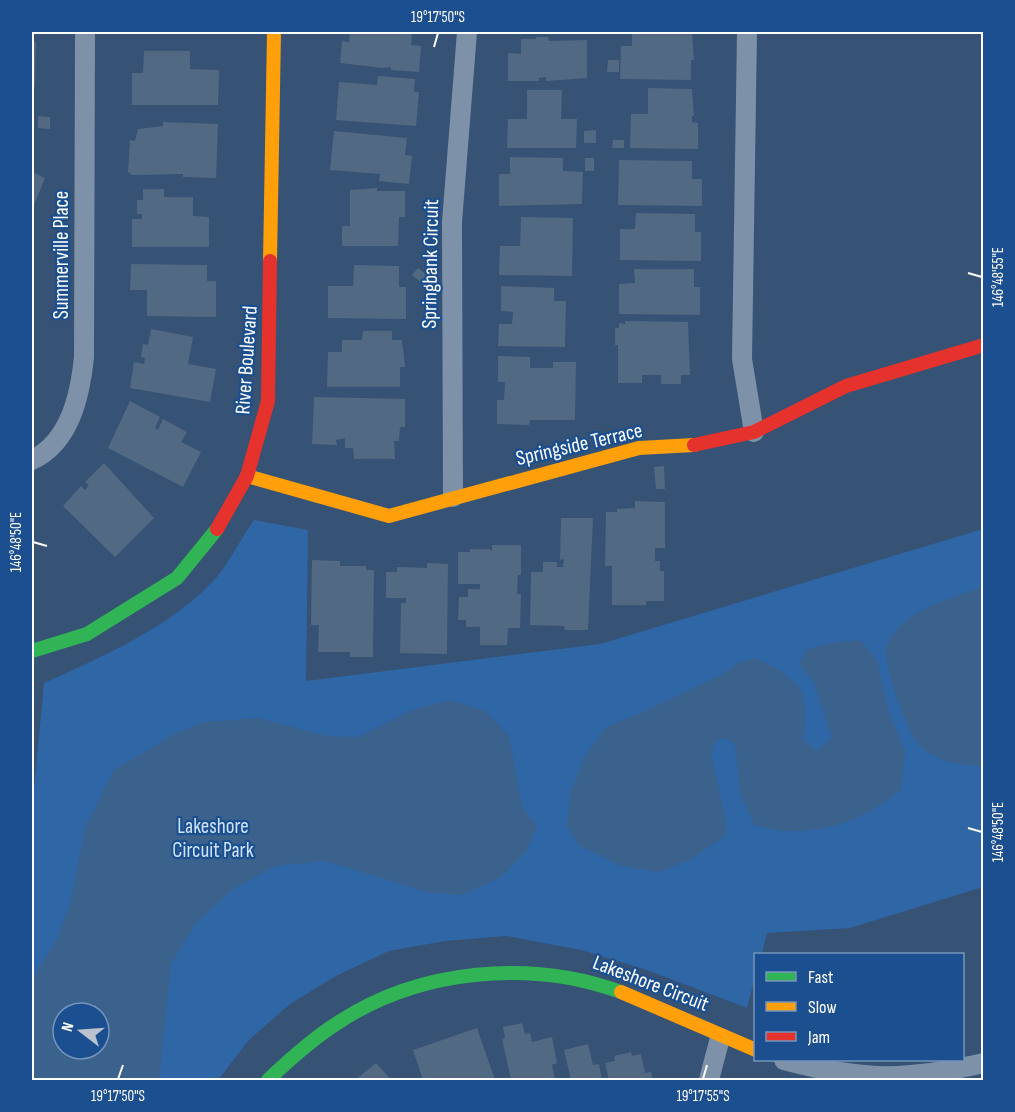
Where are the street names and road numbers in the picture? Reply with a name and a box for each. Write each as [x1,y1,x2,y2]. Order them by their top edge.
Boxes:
street label: Summerville Place [49,191,74,319]
street label: Springbank Circuit [417,199,444,329]
street label: River Boulevard [230,305,263,415]
street label: Springside Terrace [513,418,645,471]
street label: Lakeshore Circuit [589,950,712,1017]

